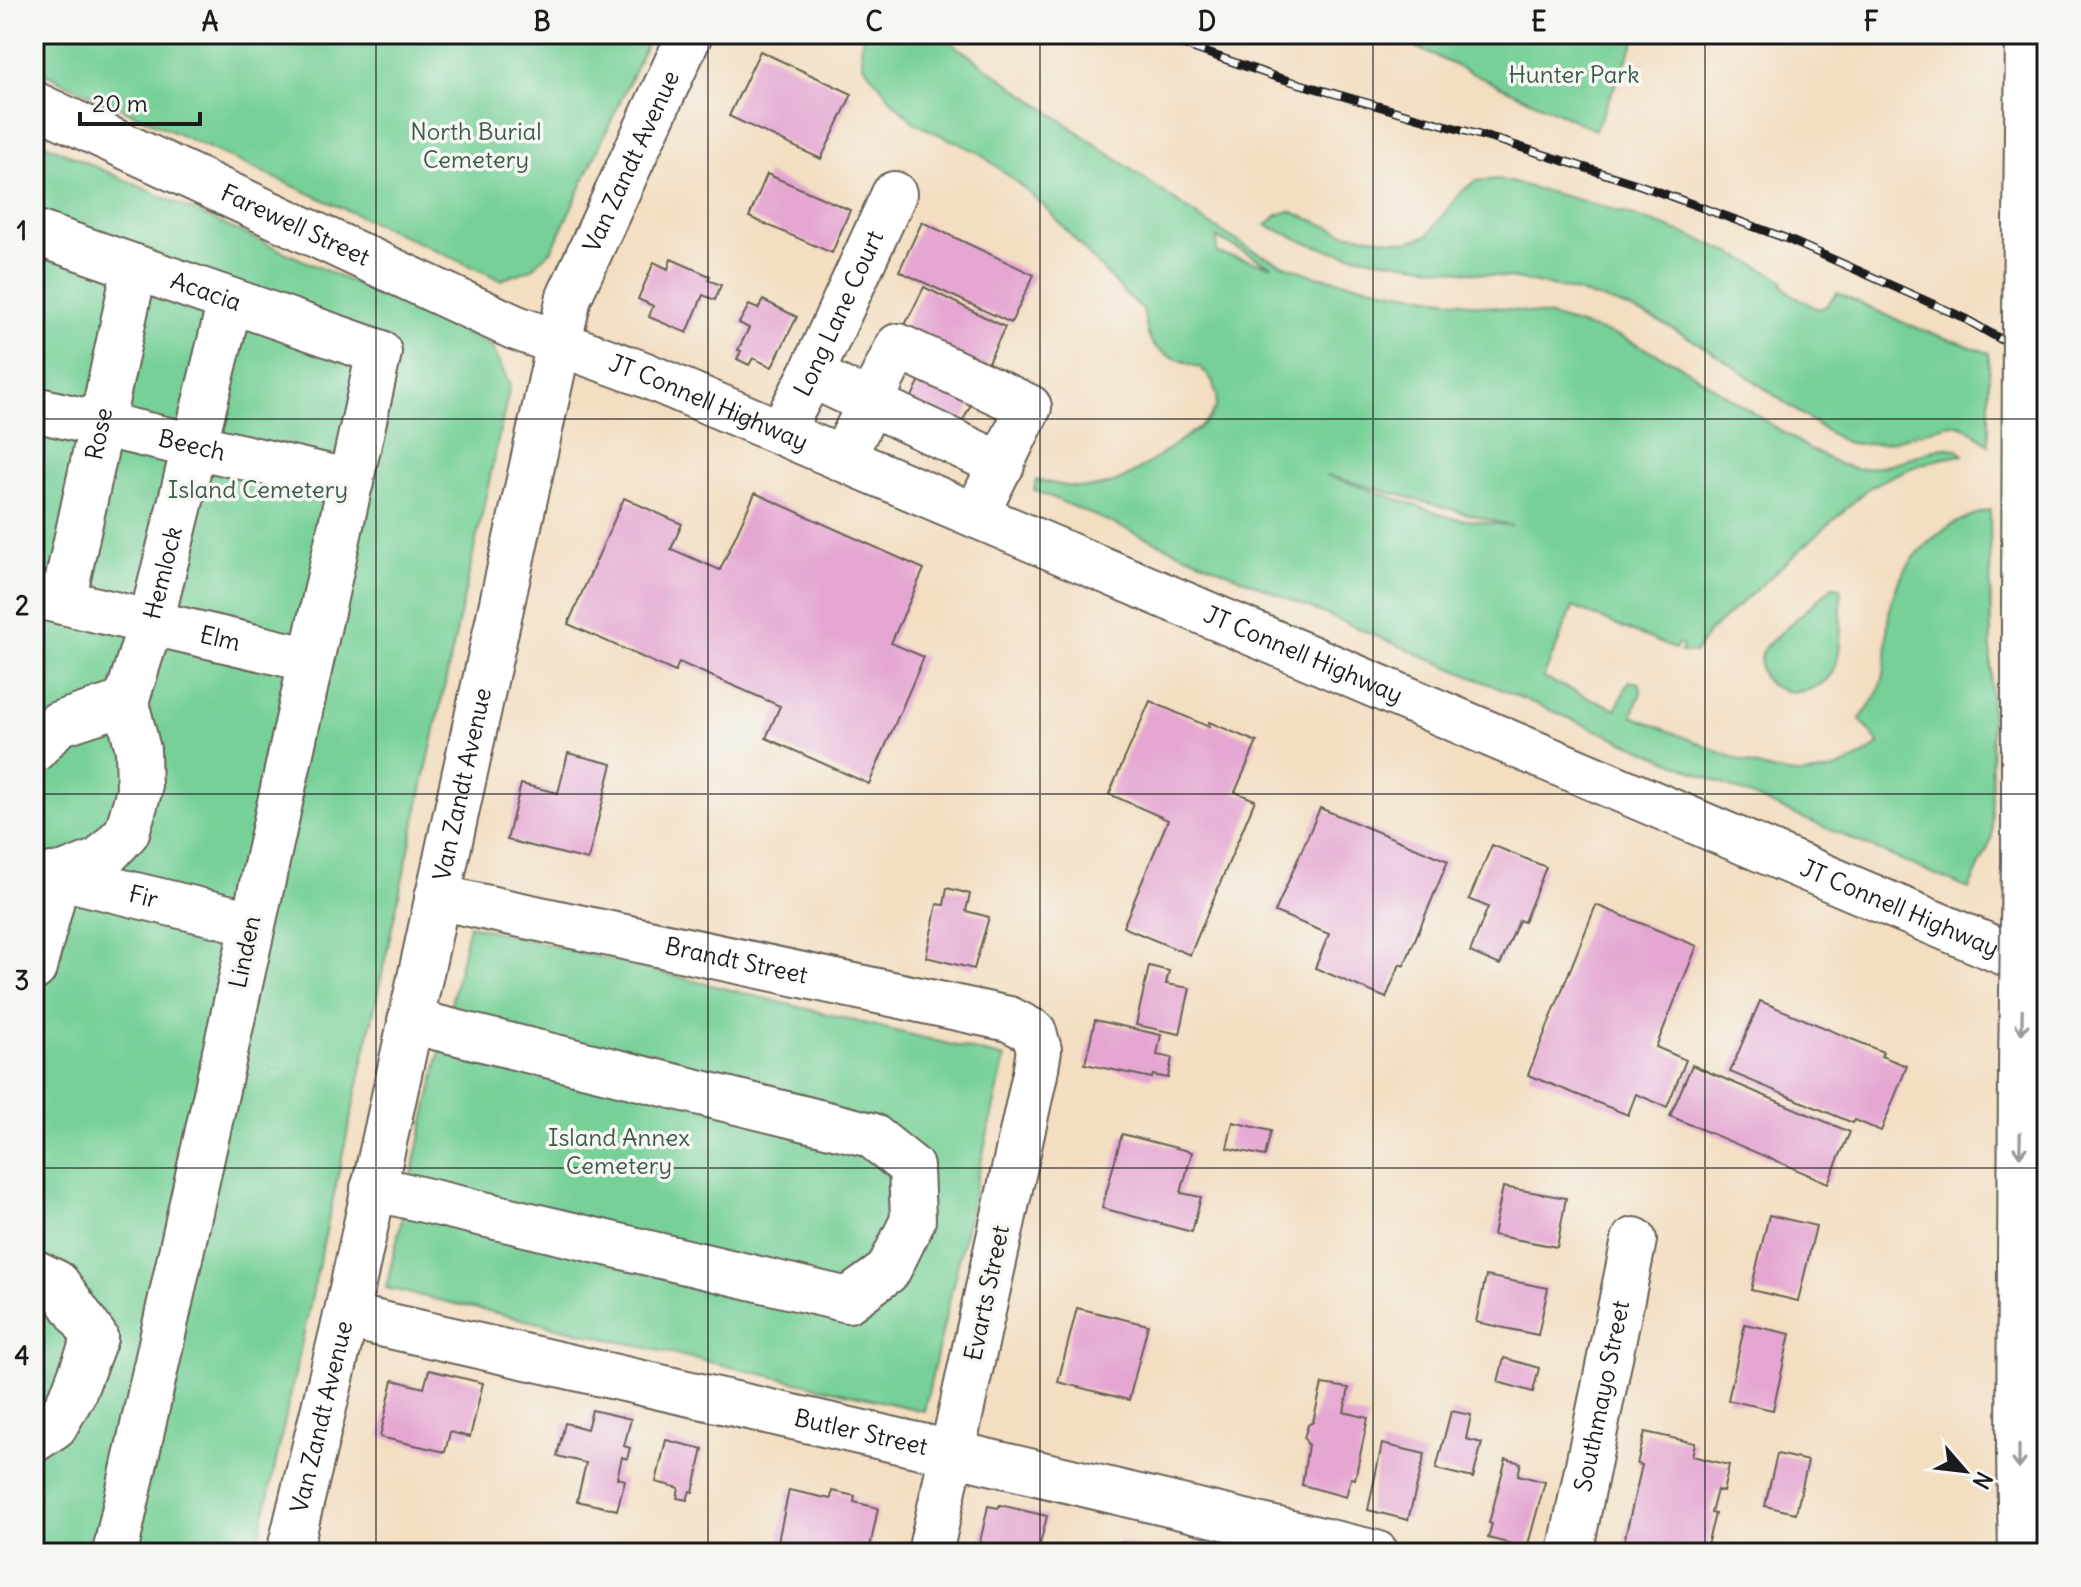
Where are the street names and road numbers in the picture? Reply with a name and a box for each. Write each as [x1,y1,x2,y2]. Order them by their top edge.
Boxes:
street label: Van Zandt Avenue [576,66,685,257]
street label: Farewell Street [216,177,375,272]
street label: Long Lane Court [787,225,889,401]
street label: Acacia [167,265,245,317]
street label: JT Connell Highway [605,347,813,457]
street label: Rose [78,405,118,462]
street label: Beech [156,422,228,467]
street label: Hemlock [136,523,188,622]
street label: JT Connell Highway [1200,598,1407,709]
street label: Elm [197,619,243,657]
street label: Van Zandt Avenue [426,685,497,883]
street label: JT Connell Highway [1796,852,2004,963]
street label: Fir [126,878,161,914]
street label: Linden [222,913,266,991]
street label: Brandt Street [662,930,810,990]
street label: Evarts Street [957,1222,1015,1363]
street label: Southmayo Street [1567,1298,1635,1494]
street label: Van Zandt Avenue [283,1318,358,1516]
street label: Butler Street [792,1402,931,1461]

